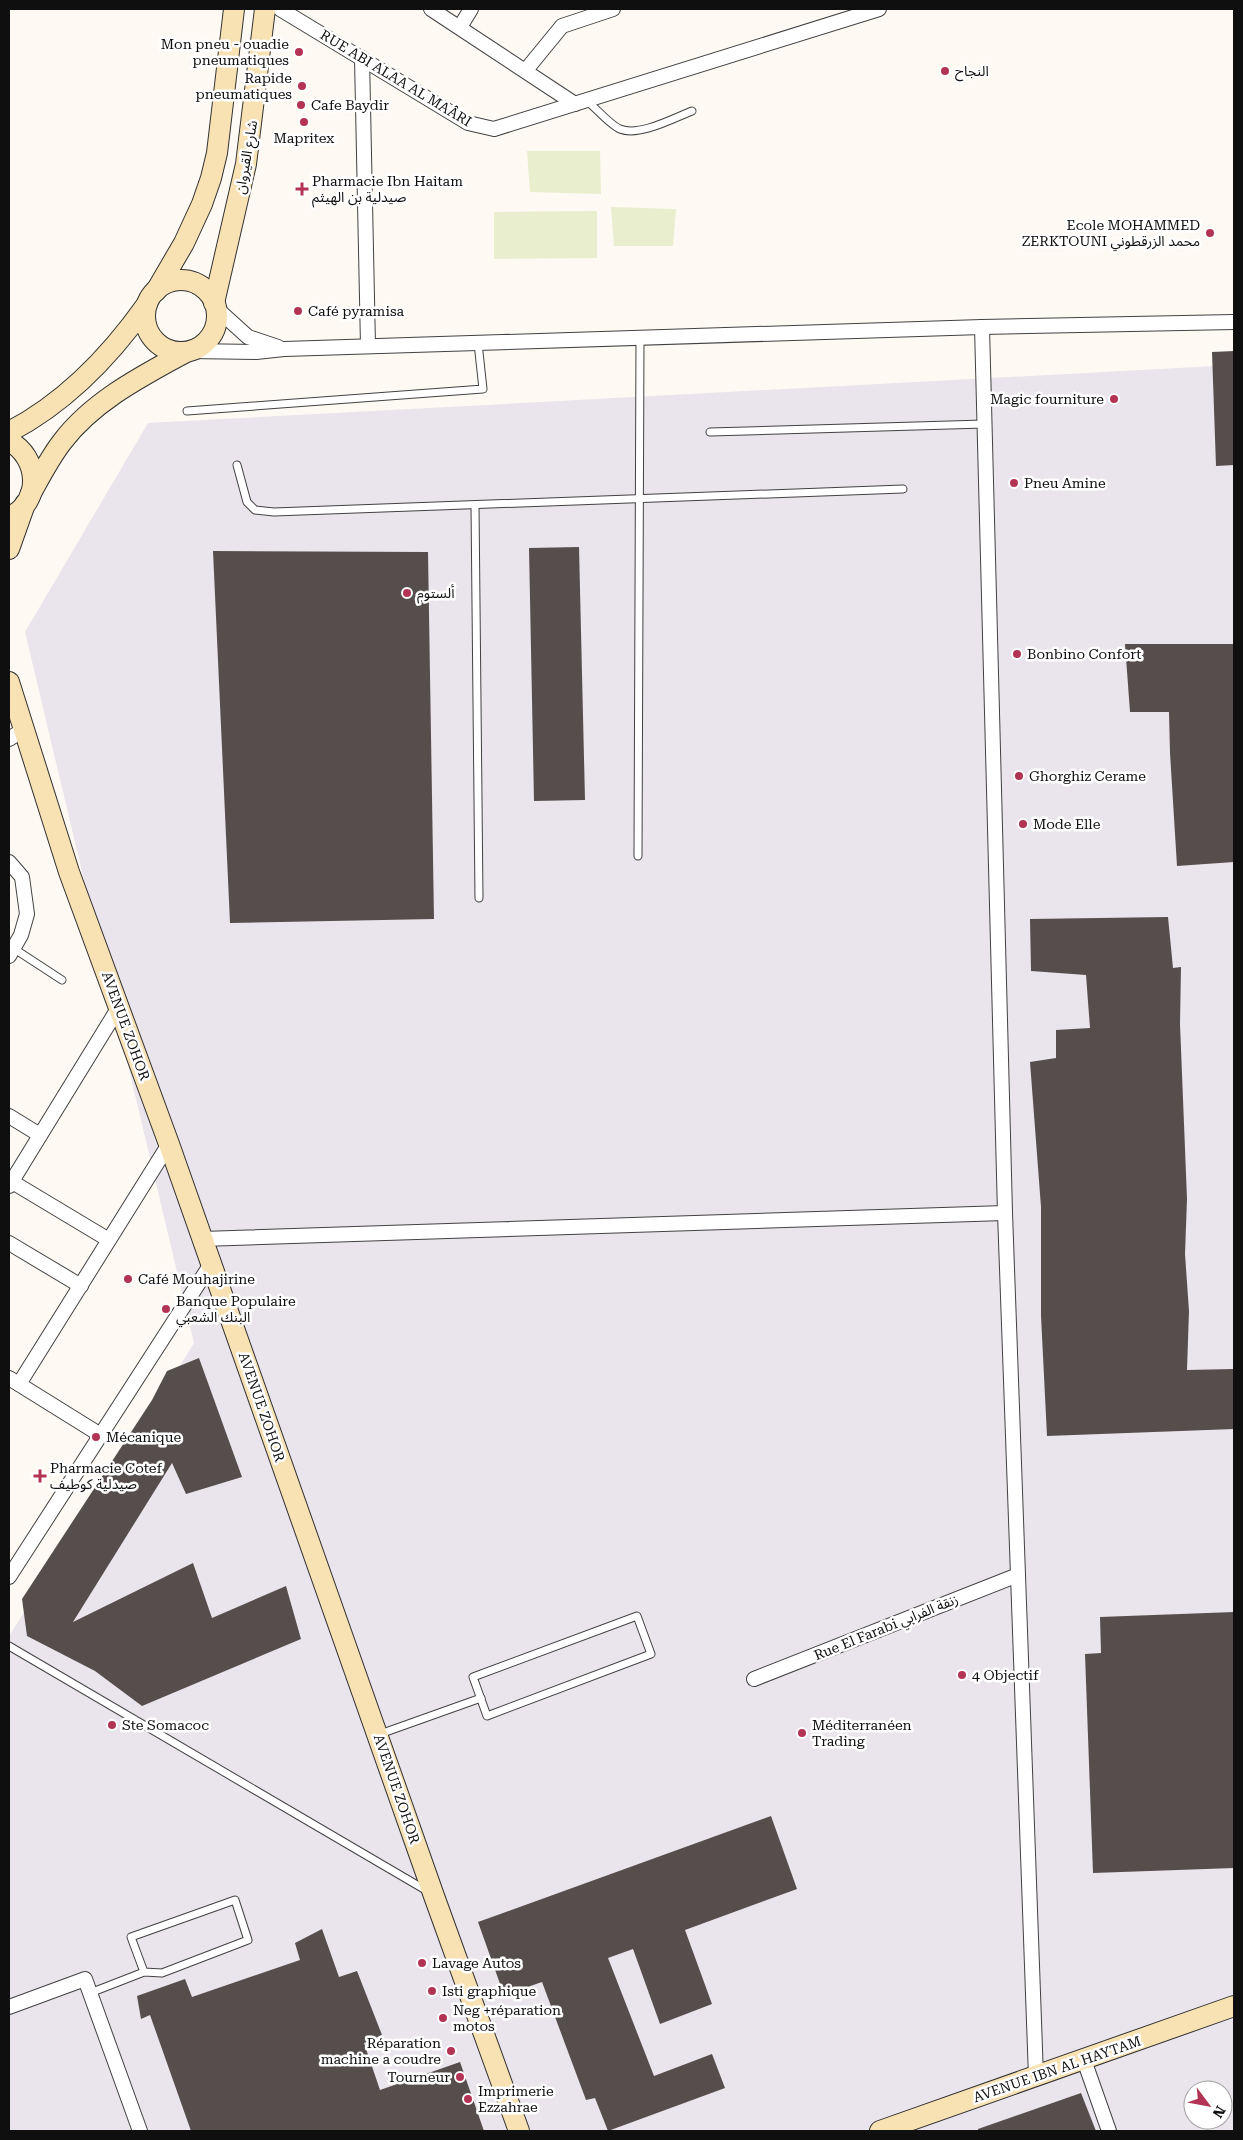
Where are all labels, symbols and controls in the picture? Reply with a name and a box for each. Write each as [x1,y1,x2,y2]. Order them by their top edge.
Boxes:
street label: RUE ABI ALAA AL MAÂRI [318,26,474,130]
place label: Mon pneu - ouadie pneumatiques [161,36,289,68]
marker: Mon pneu - ouadie pneumatiques [293,46,305,58]
place label: النجاح [955,63,989,82]
marker: النجاح [939,65,951,77]
place label: Rapide pneumatiques [196,70,292,102]
marker: Rapide pneumatiques [296,80,308,92]
place label: Cafe Baydir [311,97,389,113]
marker: Cafe Baydir [295,99,307,111]
marker: Mapritex [298,116,310,128]
street label: شارع القيروان [232,119,263,196]
place label: Mapritex [274,130,334,146]
place label: Pharmacie Ibn Haitam صيدلية بن الهيثم [312,173,463,208]
marker: Pharmacie Ibn Haitam صيدلية بن الهيثم [296,183,308,195]
place label: Ecole MOHAMMED ZERKTOUNI محمد الزرقطوني [1022,217,1200,252]
marker: Ecole MOHAMMED ZERKTOUNI محمد الزرقطوني [1204,227,1216,239]
place label: Café pyramisa [308,303,404,319]
marker: Café pyramisa [292,305,304,317]
place label: Magic fourniture [990,391,1104,407]
marker: Magic fourniture [1108,393,1120,405]
place label: Pneu Amine [1024,475,1106,491]
marker: Pneu Amine [1008,477,1020,489]
place label: ألستوم [417,584,455,604]
marker: ألستوم [401,587,413,599]
place label: Bonbino Confort [1027,646,1141,662]
marker: Bonbino Confort [1011,648,1023,660]
place label: Ghorghiz Cerame [1029,768,1146,784]
marker: Ghorghiz Cerame [1013,770,1025,782]
place label: Mode Elle [1033,816,1101,832]
marker: Mode Elle [1017,818,1029,830]
street label: AVENUE ZOHOR [99,969,153,1083]
place label: Café Mouhajirine [138,1271,255,1287]
marker: Café Mouhajirine [122,1273,134,1285]
place label: Banque Populaire البنك الشعبي [176,1293,296,1328]
marker: Banque Populaire البنك الشعبي [160,1303,172,1315]
street label: AVENUE ZOHOR [236,1350,288,1464]
place label: Mécanique [106,1429,182,1445]
marker: Mécanique [90,1431,102,1443]
place label: Pharmacie Cotef صيدلية كوطيف [50,1460,162,1493]
marker: Pharmacie Cotef صيدلية كوطيف [34,1470,46,1482]
street label: Rue El Farabi زنقة الفرابي [812,1591,962,1666]
place label: 4 Objectif [972,1667,1039,1683]
marker: 4 Objectif [956,1669,968,1681]
place label: Ste Somacoc [122,1717,209,1733]
place label: Méditerranéen Trading [812,1717,912,1749]
marker: Ste Somacoc [106,1719,118,1731]
marker: Méditerranéen Trading [796,1727,808,1739]
street label: AVENUE ZOHOR [371,1732,423,1846]
place label: Lavage Autos [432,1955,521,1971]
marker: Lavage Autos [416,1957,428,1969]
place label: Isti graphique [442,1983,537,1999]
marker: Isti graphique [426,1985,438,1997]
place label: Neg +réparation motos [453,2002,561,2034]
marker: Neg +réparation motos [437,2012,449,2024]
street label: AVENUE IBN AL HAYTAM [971,2033,1143,2105]
place label: Réparation machine a coudre [321,2035,441,2067]
marker: Réparation machine a coudre [445,2045,457,2057]
place label: Tourneur [387,2069,450,2085]
marker: Tourneur [454,2071,466,2083]
north arrow [1183,2080,1233,2130]
place label: Imprimerie Ezzahrae [478,2083,554,2115]
marker: Imprimerie Ezzahrae [462,2093,474,2105]
text: N [1209,2103,1229,2121]

